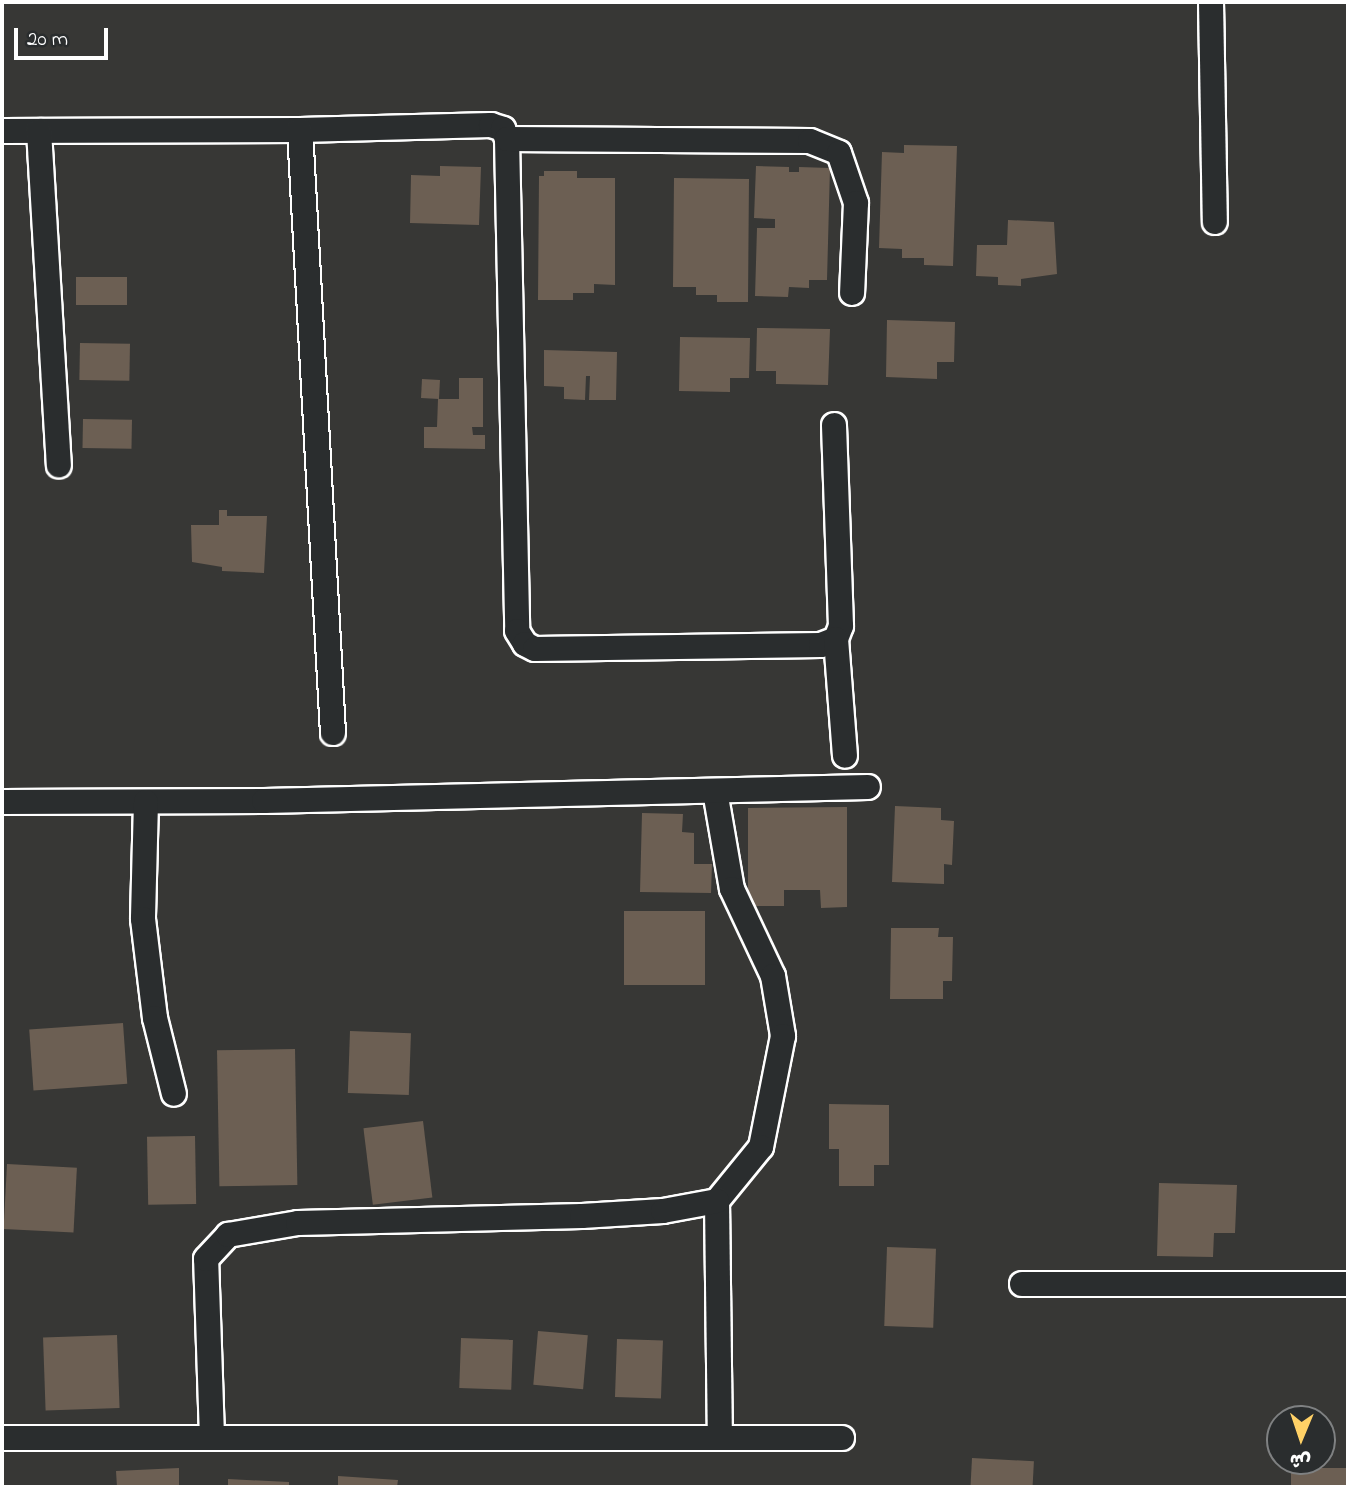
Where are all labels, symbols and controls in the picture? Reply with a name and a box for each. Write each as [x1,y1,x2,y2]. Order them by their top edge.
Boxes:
scale bar [18,14,112,58]
text: 20 m [27,25,68,55]
north arrow [1266,1405,1336,1475]
text: ش [1289,1446,1311,1473]

